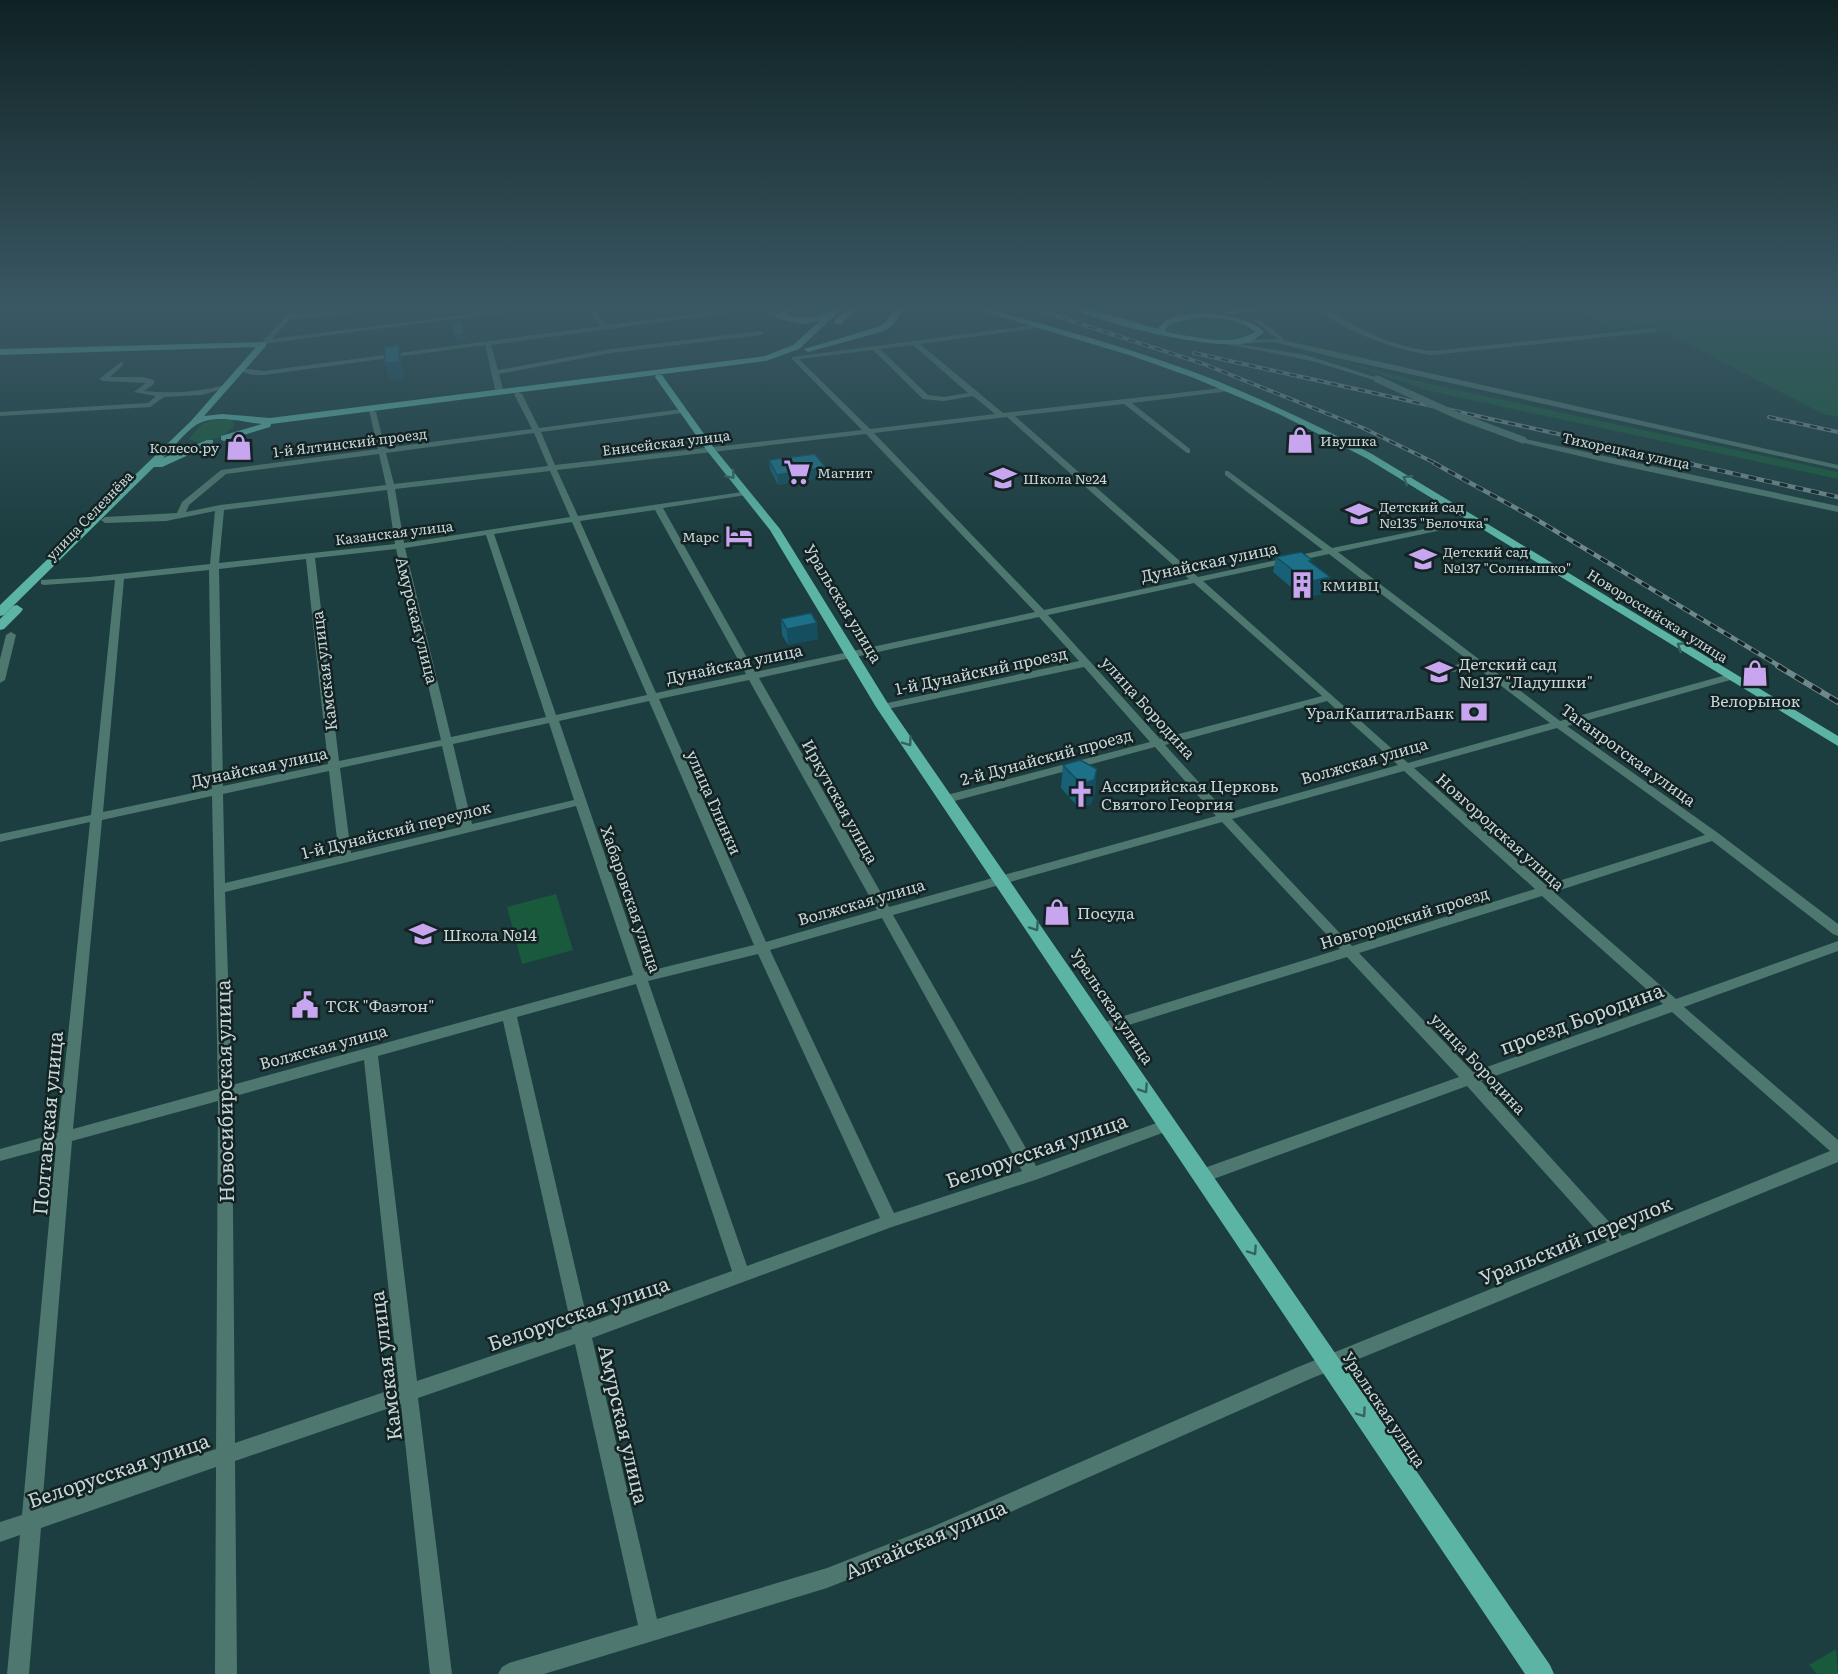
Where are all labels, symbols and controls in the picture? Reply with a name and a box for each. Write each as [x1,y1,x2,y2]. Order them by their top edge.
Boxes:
street label: 1-й Ялтинский проезд [272,423,428,461]
street label: Енисейская улица [601,424,732,460]
shop icon: Ивушка [1285,425,1315,455]
street label: Тихорецкая улица [1560,427,1692,473]
place label: Ивушка [1320,430,1377,450]
shop icon: Колесо.ру [224,432,254,462]
place label: Колесо.ру [149,437,220,457]
supermarket icon: Магнит [782,457,812,487]
place label: Магнит [817,462,873,482]
school or university icon: Школа №24 [988,463,1018,493]
street label: улица Селезнёва [41,465,137,564]
one-way arrow [724,468,735,479]
place label: Школа №24 [1023,468,1107,488]
one-way arrow [1403,474,1413,486]
place label: Детский сад №135 "Белочка" [1379,496,1489,532]
school or university icon: Детский сад №135 "Белочка" [1344,499,1374,529]
street label: Казанская улица [334,515,455,549]
hotel icon: Марс [724,521,754,551]
place label: Марс [682,526,719,546]
street label: Дунайская улица [1138,535,1280,587]
street label: Уральская улица [799,539,889,667]
place label: Детский сад №137 "Солнышко" [1443,541,1571,577]
school or university icon: Детский сад №137 "Солнышко" [1408,544,1438,574]
street label: Амурская улица [391,554,445,686]
street label: Новороссийская улица [1584,563,1733,667]
building icon: КМИВЦ [1287,570,1317,600]
place label: КМИВЦ [1322,575,1379,595]
street label: Камская улица [304,609,342,732]
street label: Дунайская улица [663,637,805,689]
street label: 1-й Дунайский проезд [893,640,1069,700]
one-way arrow [1676,643,1687,654]
street label: улица Бородина [1096,650,1202,764]
place label: Детский сад №137 "Ладушки" [1459,651,1593,693]
school or university icon: Детский сад №137 "Ладушки" [1424,657,1454,687]
shop icon: Велорынок [1740,658,1770,688]
place label: Велорынок [1710,688,1801,712]
bank icon: УралКапиталБанк [1459,697,1489,727]
street label: Таганрогская улица [1556,697,1702,812]
place label: УралКапиталБанк [1306,700,1455,724]
street label: 2-й Дунайский проезд [957,721,1135,791]
street label: Волжская улица [1298,730,1431,790]
street label: Иркутская улица [797,734,885,868]
one-way arrow [901,736,912,747]
street label: Дунайская улица [188,740,330,792]
street label: улица Глинки [681,746,749,858]
street label: Новгородская улица [1431,767,1571,896]
place label: Ассирийская Церковь Святого Георгия [1101,773,1279,815]
church icon: Ассирийская Церковь Святого Георгия [1066,779,1096,809]
street label: 1-й Дунайский переулок [299,794,494,864]
street label: Хабаровская улица [596,822,669,976]
street label: Волжская улица [795,871,928,931]
street label: Новгородский проезд [1316,880,1492,954]
shop icon: Посуда [1042,897,1072,927]
place label: Посуда [1077,900,1135,924]
school or university icon: Школа №14 [408,919,438,949]
one-way arrow [1028,921,1039,932]
place label: Школа №14 [443,922,537,946]
street label: Уральская улица [1065,943,1161,1069]
street label: проезд Бородина [1495,973,1667,1061]
street label: Новосибирская улица [206,979,240,1203]
public building icon: ТСК "Фаэтон" [290,990,320,1020]
place label: ТСК "Фаэтон" [325,993,434,1017]
street label: улица Бородина [1425,1007,1533,1119]
street label: Волжская улица [256,1017,390,1075]
street label: Полтавская улица [23,1029,69,1216]
one-way arrow [1136,1083,1148,1093]
street label: Белорусская улица [941,1104,1131,1194]
street label: Уральский переулок [1474,1187,1676,1291]
one-way arrow [1245,1245,1257,1255]
street label: Белорусская улица [483,1267,673,1357]
street label: Камская улица [360,1289,408,1443]
street label: Амурская улица [592,1341,658,1507]
street label: Уральская улица [1337,1346,1433,1472]
one-way arrow [1355,1406,1366,1417]
street label: Белорусская улица [23,1424,213,1514]
street label: Алтайская улица [839,1490,1011,1586]

